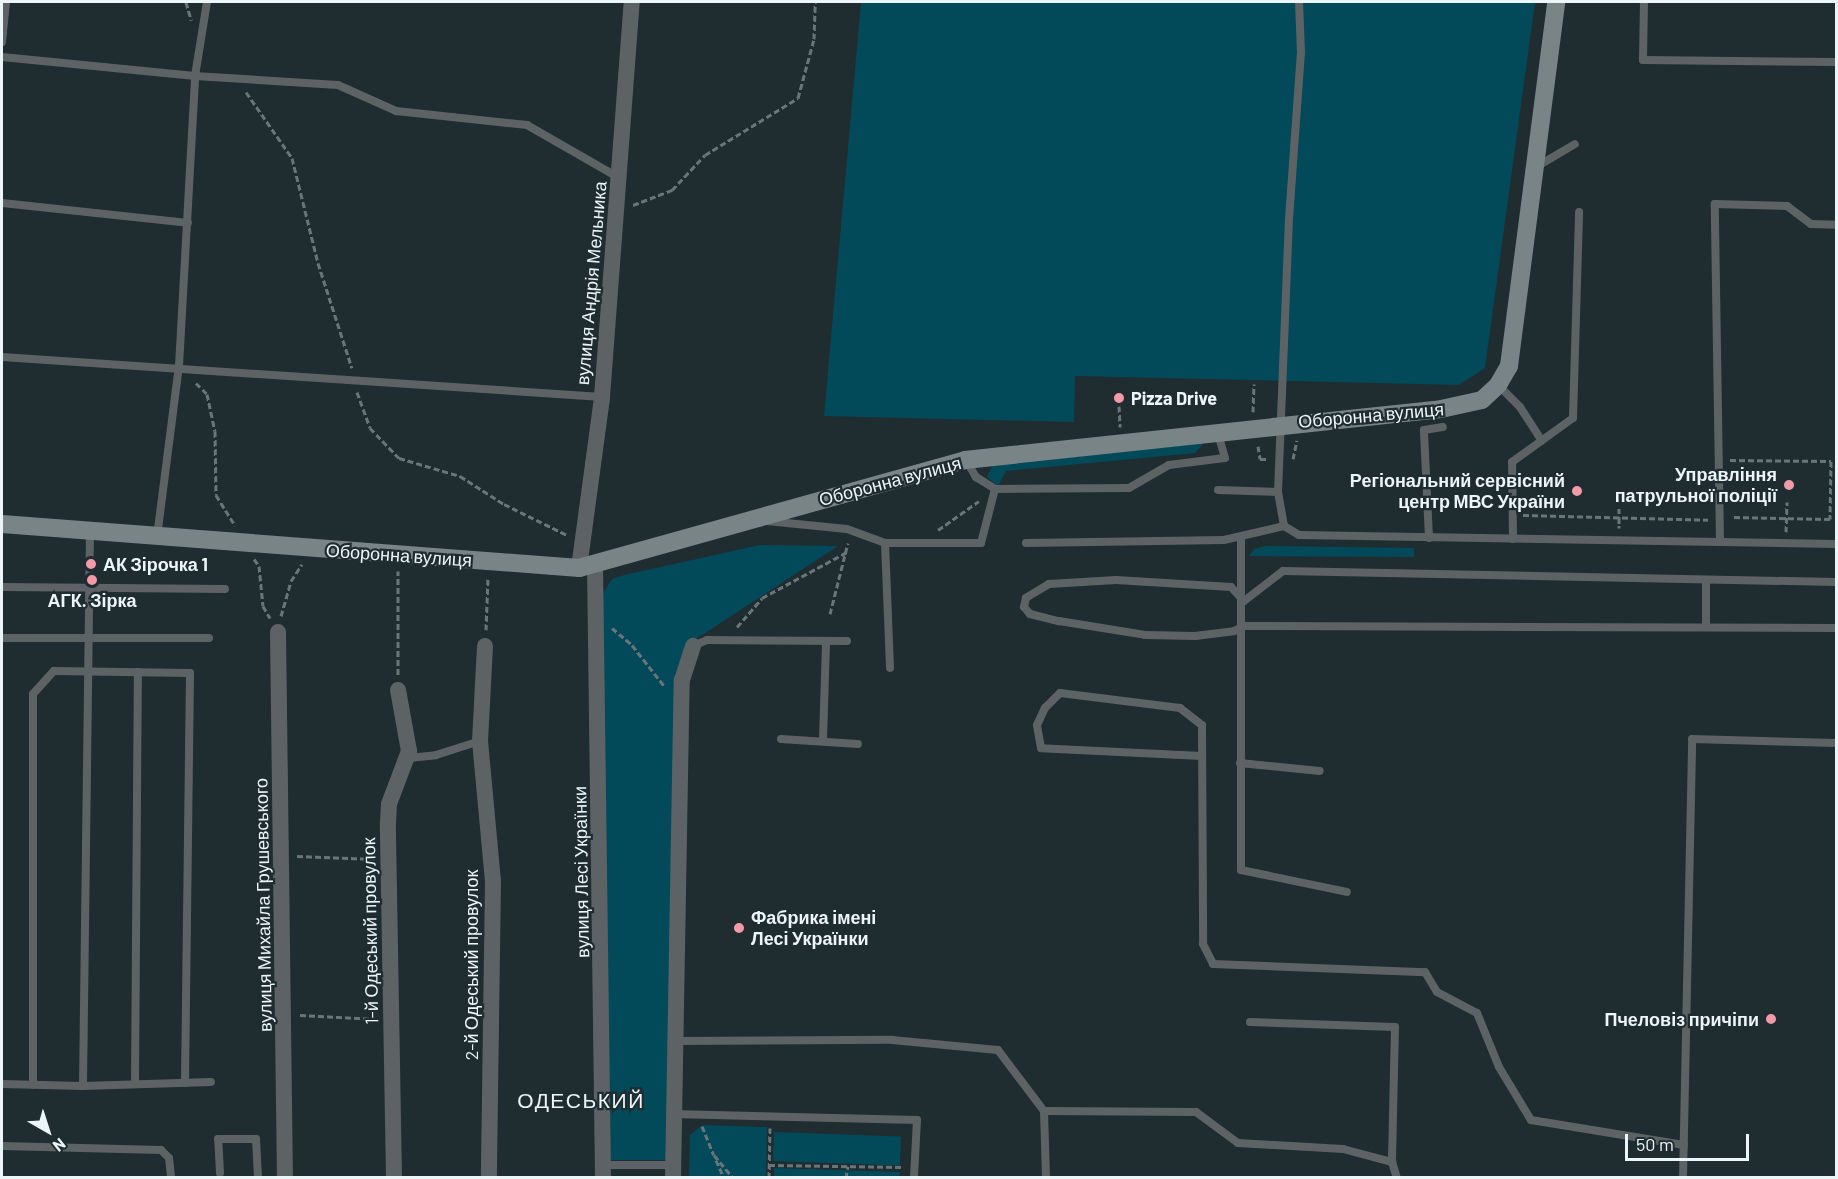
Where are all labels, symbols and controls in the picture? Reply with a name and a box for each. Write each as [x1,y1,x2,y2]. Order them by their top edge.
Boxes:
street label: вулиця Андрія Мельника [571,180,611,386]
place label: Pizza Drive [1131,387,1217,409]
marker: Pizza Drive [1112,391,1126,405]
street label: Оборонна вулиця [1297,398,1445,432]
street label: Оборонна вулиця [817,452,963,510]
place label: Управління патрульної поліції [1615,464,1777,506]
place label: Регіональний сервісний центр МВС України [1350,470,1565,512]
marker: Управління патрульної поліції [1782,478,1796,492]
marker: Регіональний сервісний центр МВС України [1570,484,1584,498]
street label: Оборонна вулиця [325,539,473,571]
place label: АК Зірочка 1 [103,553,208,575]
marker: АК Зірочка 1 [84,557,98,571]
marker: АГК. Зірка [85,573,99,587]
place label: АГК. Зірка [48,589,136,611]
street label: вулиця Михайла Грушевського [250,778,276,1032]
street label: вулиця Лесі Українки [569,786,593,958]
street label: 1-й Одеський провулок [358,837,382,1025]
street label: 2-й Одеський провулок [460,870,482,1060]
place label: Фабрика імені Лесі Українки [751,907,876,950]
marker: Фабрика імені Лесі Українки [732,921,746,935]
place label: Пчеловіз причіпи [1604,1008,1759,1030]
marker: Пчеловіз причіпи [1764,1012,1778,1026]
district label: ОДЕСЬКИЙ [517,1087,645,1113]
north arrow [18,1101,78,1161]
scale bar [1628,1122,1752,1160]
text: 50 m [1636,1133,1674,1155]
text: N [50,1135,70,1156]

